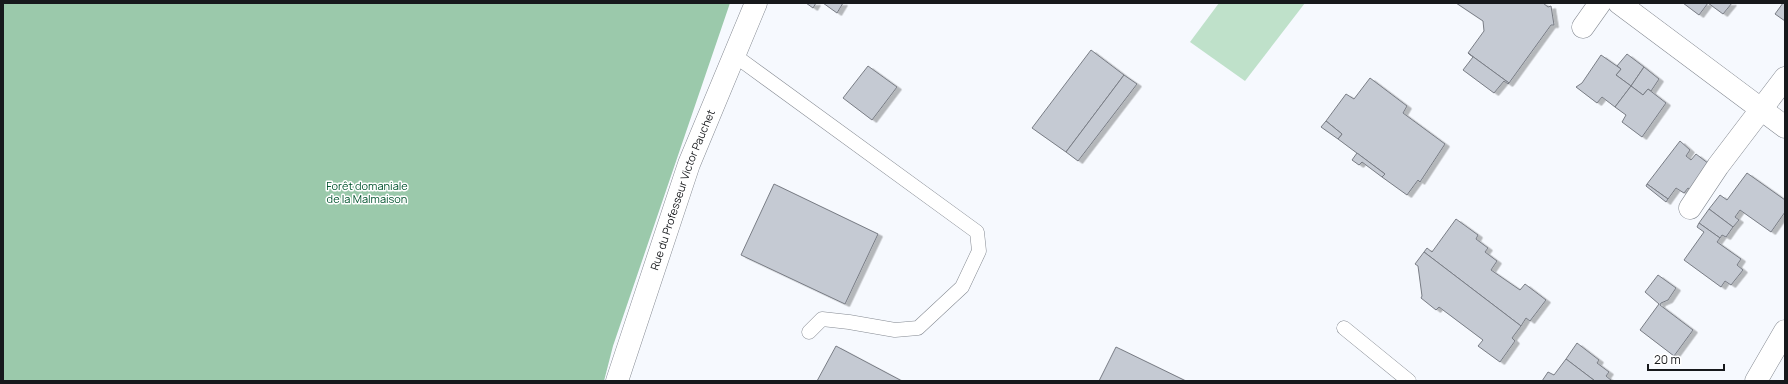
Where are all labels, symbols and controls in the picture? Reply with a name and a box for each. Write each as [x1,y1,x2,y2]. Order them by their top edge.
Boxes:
street label: Rue du Professeur Victor Pauchet [646,107,718,272]
park label: Forêt domaniale de la Malmaison [326,178,408,206]
scale bar [1648,346,1724,372]
text: 20 m [1654,351,1681,368]

